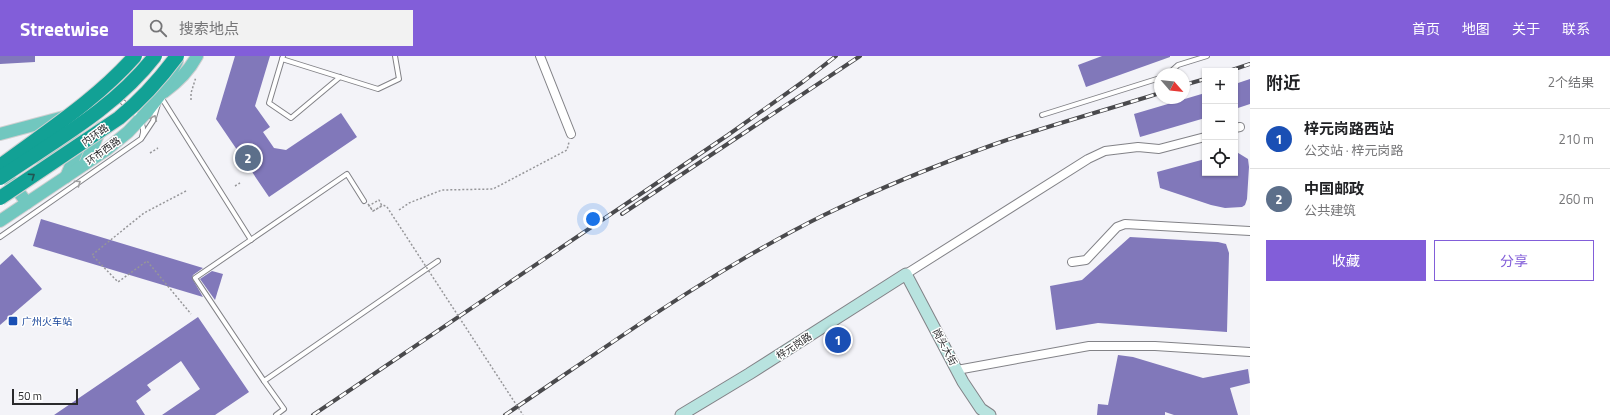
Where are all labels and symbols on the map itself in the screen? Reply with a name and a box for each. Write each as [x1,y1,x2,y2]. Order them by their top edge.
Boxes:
north arrow [1154,68,1190,104]
one-way arrow [149,115,157,123]
street label: 内环路 [78,120,112,150]
street label: 环市西路 [82,133,124,169]
pin: 2 [235,143,261,173]
one-way arrow [28,174,35,181]
one-way arrow [74,180,81,188]
your location [583,209,603,229]
place label: 广州火车站 [22,314,72,329]
marker: 广州火车站 [7,315,19,327]
pin: 1 [825,325,851,355]
street label: 岗头大街 [929,326,961,368]
street label: 梓元岗路 [773,329,815,363]
scale bar [12,387,78,406]

